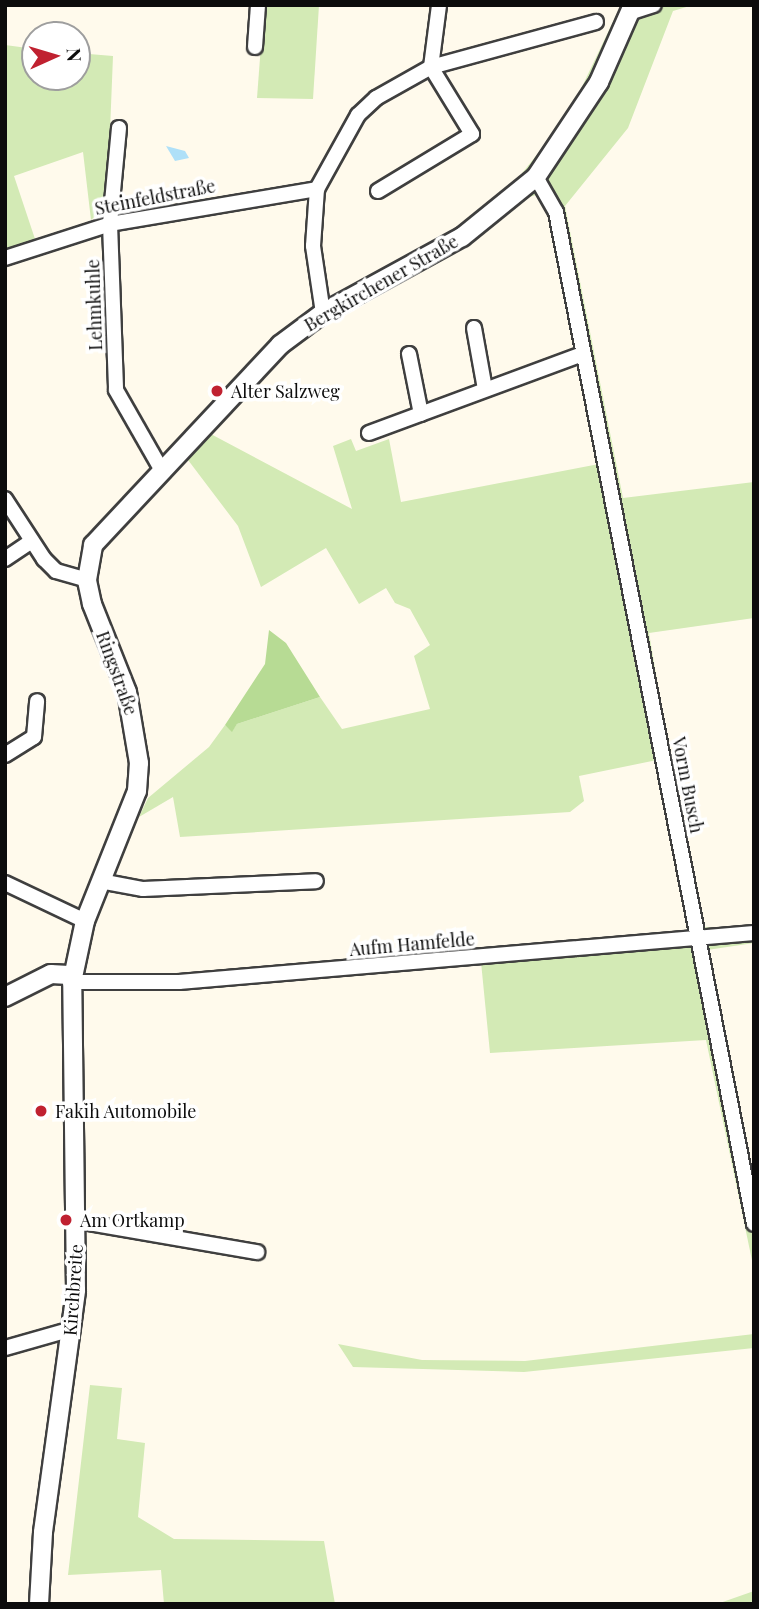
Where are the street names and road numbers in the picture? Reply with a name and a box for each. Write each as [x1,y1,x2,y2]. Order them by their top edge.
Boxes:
street label: Steinfeldstraße [93,175,217,219]
street label: Bergkirchener Straße [300,230,462,336]
street label: Lehmkuhle [82,259,106,351]
street label: Ringstraße [92,628,142,718]
street label: Vorm Busch [668,735,708,835]
street label: Aufm Hamfelde [349,928,475,960]
street label: Kirchbreite [59,1244,87,1336]

